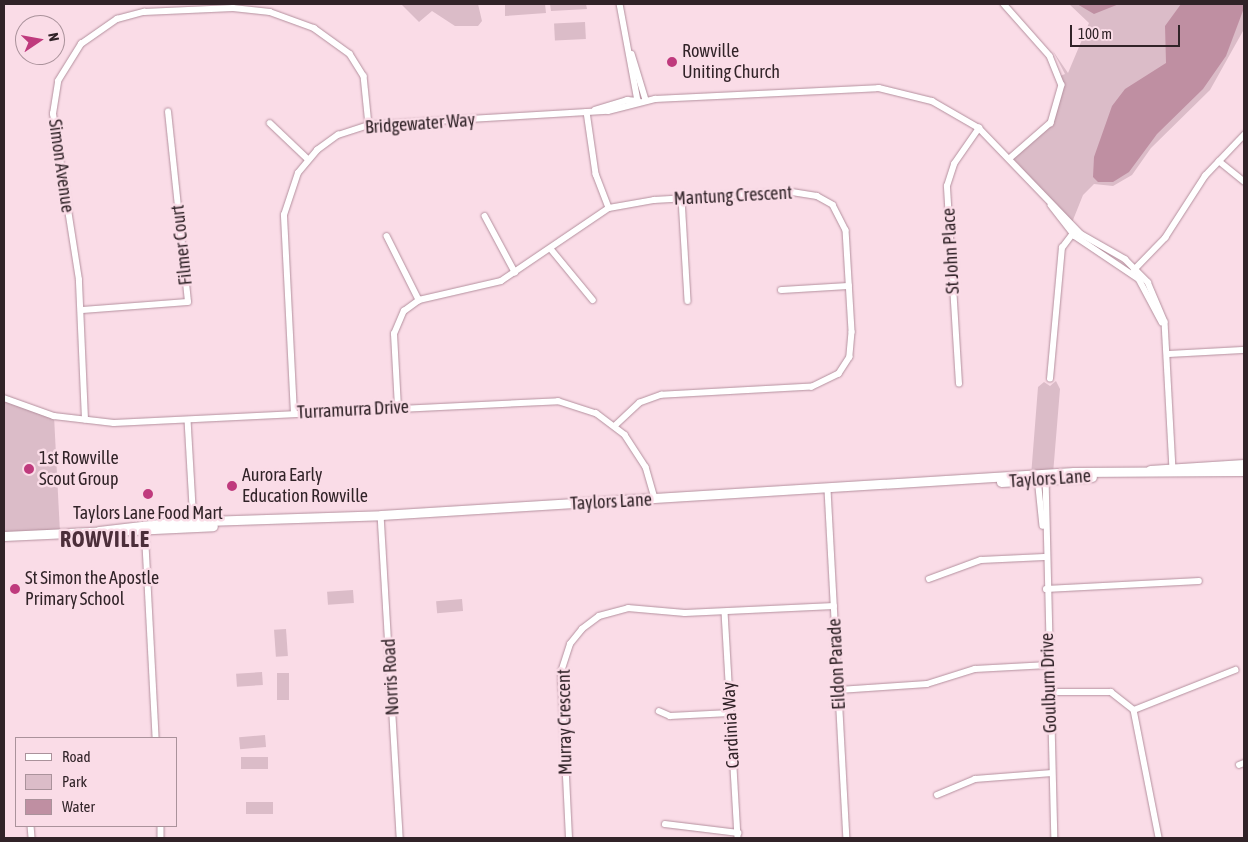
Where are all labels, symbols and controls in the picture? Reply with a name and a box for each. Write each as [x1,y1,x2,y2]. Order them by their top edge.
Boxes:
north arrow [15,15,65,65]
scale bar [1073,15,1183,47]
text: 100 m [1078,25,1112,42]
text: N [45,31,62,43]
place label: Rowville Uniting Church [682,41,780,84]
marker: Rowville Uniting Church [666,56,678,68]
street label: Bridgewater Way [364,109,476,139]
street label: Simon Avenue [44,118,78,214]
street label: Mantung Crescent [673,182,793,210]
street label: Filmer Court [167,204,197,286]
street label: St John Place [938,207,964,295]
street label: Turramurra Drive [297,396,409,424]
place label: 1st Rowville Scout Group [39,448,119,490]
marker: 1st Rowville Scout Group [23,463,35,475]
place label: Aurora Early Education Rowville [242,465,368,508]
street label: Taylors Lane [1008,465,1092,493]
marker: Aurora Early Education Rowville [226,480,238,492]
marker: Taylors Lane Food Mart [142,488,154,500]
street label: Taylors Lane [570,489,652,515]
place label: Taylors Lane Food Mart [73,502,223,524]
district label: ROWVILLE [59,527,151,553]
place label: St Simon the Apostle Primary School [25,568,159,610]
marker: St Simon the Apostle Primary School [9,583,21,595]
street label: Eildon Parade [824,618,850,710]
street label: Goulburn Drive [1036,633,1062,733]
street label: Norris Road [378,638,404,716]
street label: Murray Crescent [553,669,577,775]
street label: Cardinia Way [718,681,744,769]
legend [15,737,178,827]
text: Road [62,748,91,765]
text: Park [62,773,87,790]
text: Water [62,798,95,815]

